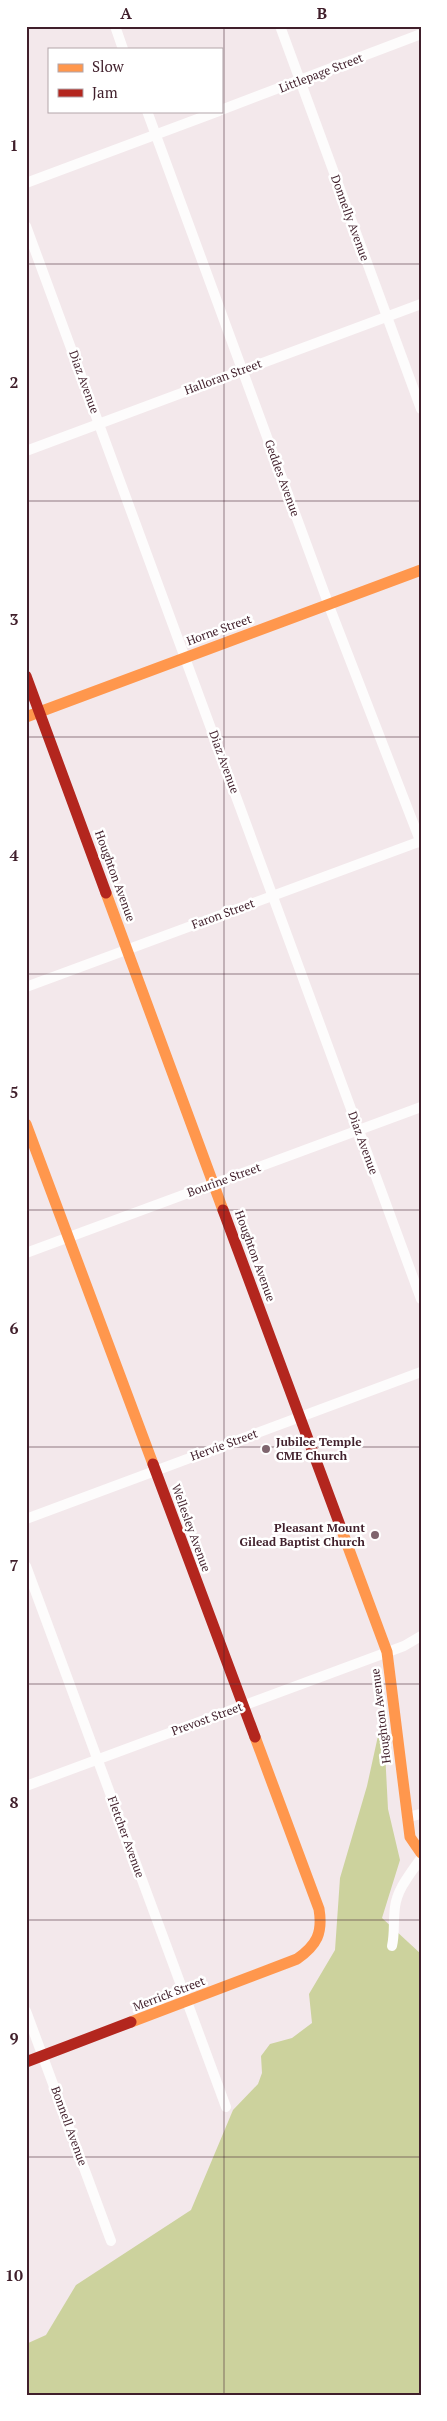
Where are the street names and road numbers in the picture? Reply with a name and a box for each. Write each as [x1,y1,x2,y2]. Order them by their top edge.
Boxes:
street label: Littlepage Street [277,49,366,95]
street label: Donnelly Avenue [328,173,373,263]
street label: Diaz Avenue [66,348,103,415]
street label: Halloran Street [182,355,264,397]
street label: Geddes Avenue [262,437,303,518]
street label: Horne Street [184,611,254,648]
street label: Diaz Avenue [206,728,243,795]
street label: Houghton Avenue [92,828,139,923]
street label: Faron Street [189,895,257,932]
street label: Diaz Avenue [345,1109,382,1176]
street label: Bourine Street [185,1159,263,1200]
street label: Houghton Avenue [232,1208,279,1303]
street label: Hervie Street [188,1425,260,1464]
street label: Wellesley Avenue [169,1482,214,1574]
street label: Houghton Avenue [367,1668,394,1765]
street label: Prevost Street [169,1699,245,1738]
street label: Fletcher Avenue [105,1794,148,1880]
street label: Merrick Street [131,1973,207,2014]
street label: Bonnell Avenue [48,2084,91,2168]

